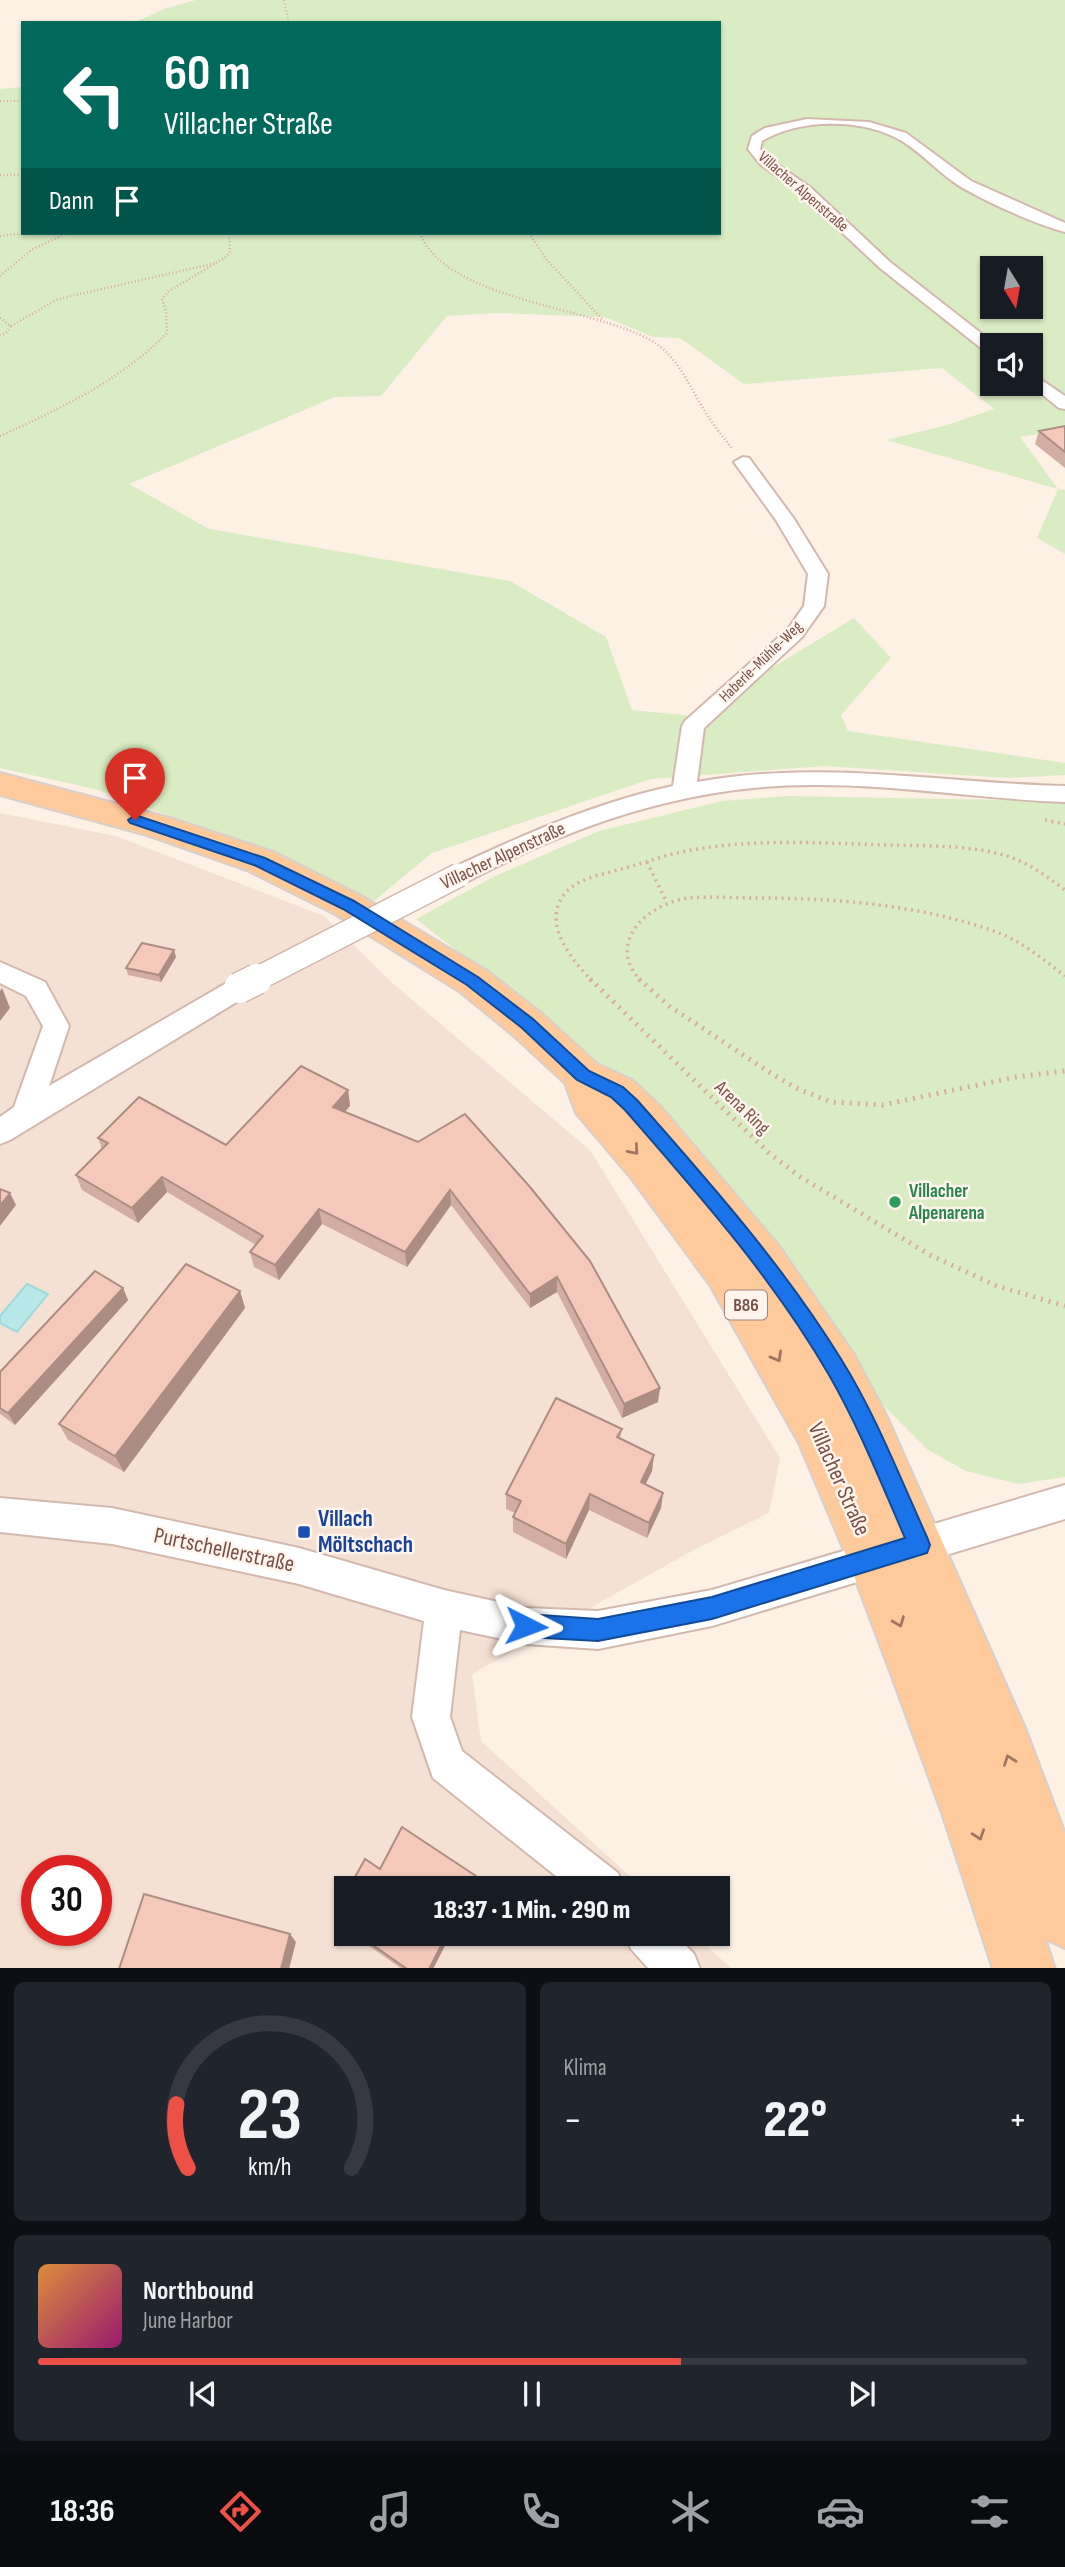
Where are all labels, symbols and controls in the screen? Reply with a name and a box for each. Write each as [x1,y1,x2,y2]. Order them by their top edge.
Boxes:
text: 60 m [164,45,251,104]
icon: left [49,49,140,140]
text: Villacher Straße [164,105,333,144]
street label: Villacher Alpenstraße [754,148,852,236]
icon: arrive [108,182,146,220]
text: Dann [49,186,94,217]
north arrow [980,256,1043,318]
map controls [980,256,1043,396]
button: sound [980,333,1043,396]
street label: Haberle-Mühle-Weg [716,618,806,706]
pin [105,748,165,820]
icon: arrive [116,759,154,797]
street label: Villacher Alpenstraße [437,817,569,895]
street label: Arena Ring [709,1075,775,1140]
one-way arrow [626,1142,638,1155]
place label: Villacher Alpenarena [908,1180,985,1225]
marker: Villacher Alpenarena [887,1194,903,1210]
road number: B86 [725,1290,767,1320]
one-way arrow [769,1350,782,1362]
street label: Villacher Straße [802,1418,876,1540]
place label: Villach Möltschach [318,1505,413,1559]
street label: Purtschellerstraße [151,1521,297,1579]
marker: Villach Möltschach [296,1524,312,1540]
position arrow [489,1589,563,1663]
one-way arrow [891,1615,905,1627]
one-way arrow [1003,1754,1017,1767]
one-way arrow [971,1828,985,1840]
speed limit sign: 30 [21,1855,112,1946]
text: 18:37 · 1 Min. · 290 m [434,1895,630,1926]
text: Klima [564,2054,607,2082]
text: 23 [237,2072,302,2160]
text: 22° [763,2089,827,2152]
text: − [564,2098,582,2143]
text: + [1008,2098,1027,2143]
text: km/h [248,2151,291,2182]
text: Northbound [143,2276,254,2307]
text: June Harbor [143,2307,233,2335]
icon: previous [184,2375,222,2413]
icon: pause [513,2375,551,2413]
icon: next [843,2375,881,2413]
icon: directions [216,2487,265,2536]
icon: music [366,2487,415,2536]
icon: phone [516,2487,565,2536]
icon: climate [666,2487,715,2536]
icon: car [816,2487,865,2536]
icon: filters [965,2487,1014,2536]
text: 18:36 [50,2492,115,2531]

